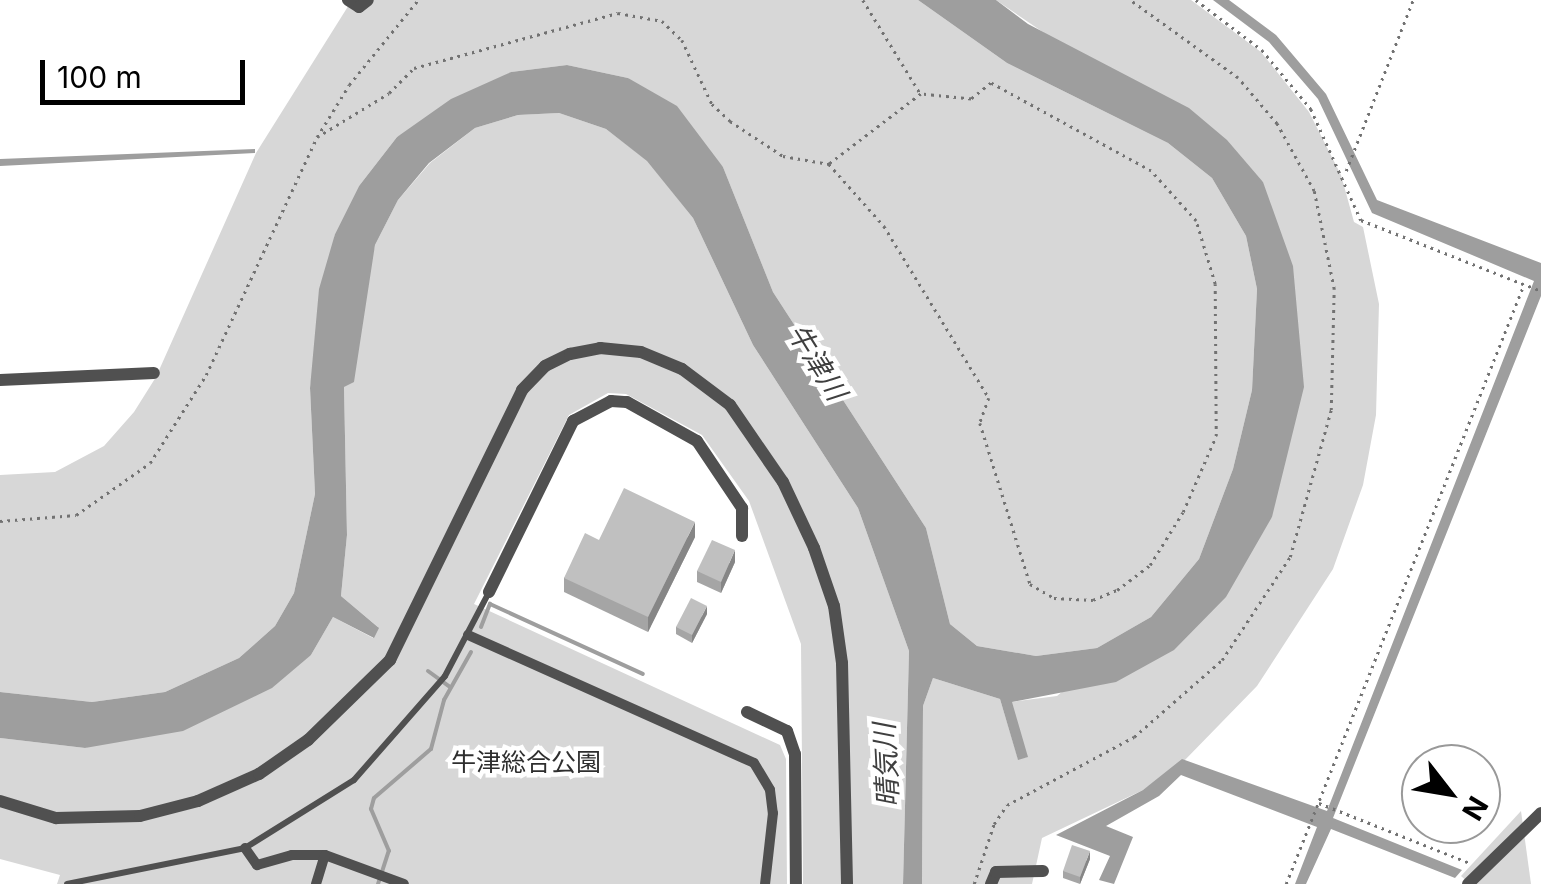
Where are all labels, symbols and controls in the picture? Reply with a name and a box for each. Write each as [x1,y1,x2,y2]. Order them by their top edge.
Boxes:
scale bar [45,40,250,102]
text: 100 m [57,59,142,95]
water label: 牛津川 [780,317,854,407]
water label: 晴気川 [867,722,905,808]
north arrow [1401,744,1501,844]
park label: 牛津総合公園 [451,747,601,777]
text: N [1455,791,1495,826]

